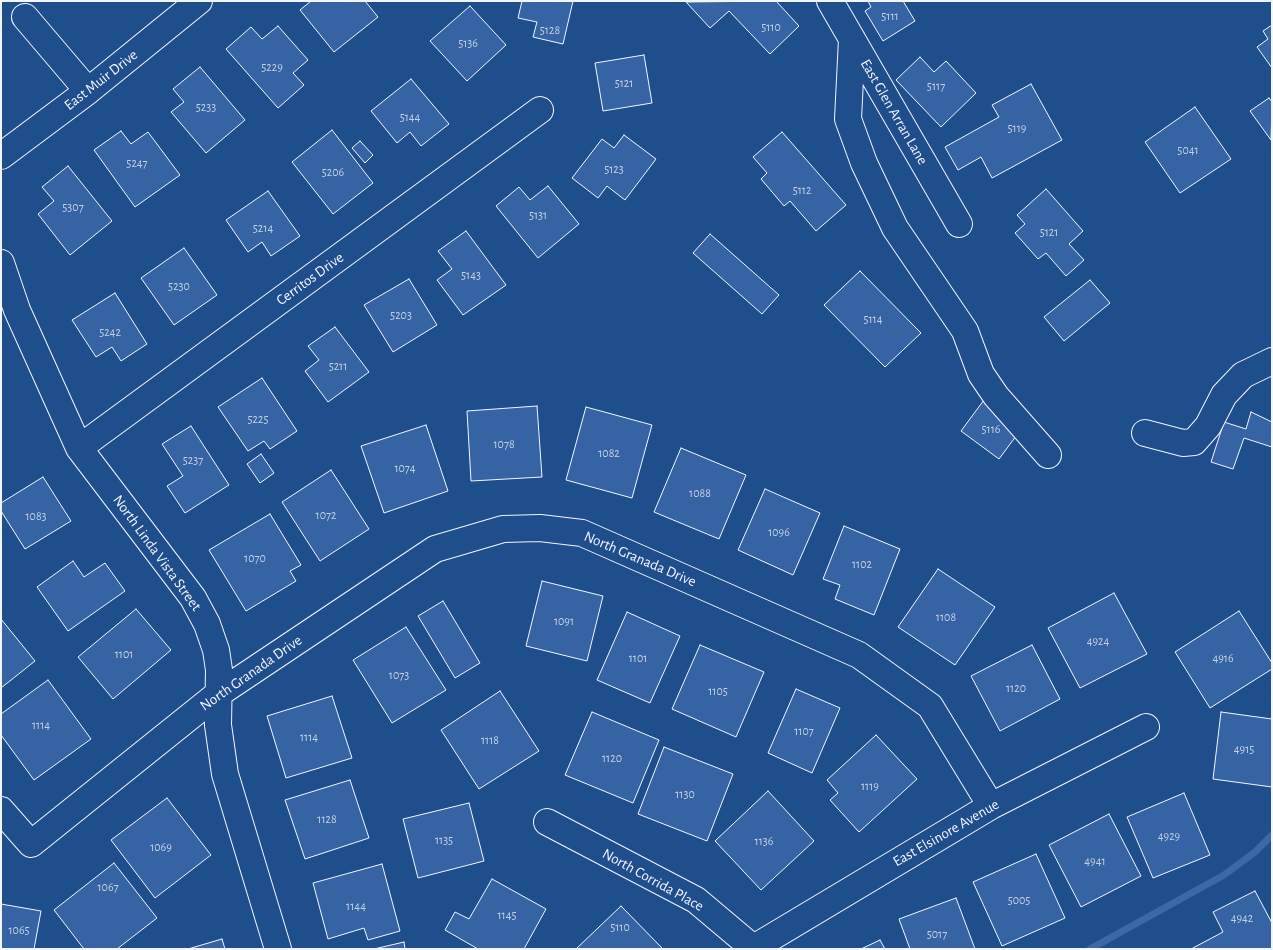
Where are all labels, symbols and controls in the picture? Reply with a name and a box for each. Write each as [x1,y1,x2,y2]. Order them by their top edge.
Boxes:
house number: 5111 [881,9,899,23]
house number: 5110 [761,20,781,34]
house number: 5128 [540,23,560,37]
house number: 5136 [458,36,478,50]
street label: East Muir Drive [61,46,141,114]
street label: East Glen Arran Lane [856,56,932,168]
house number: 5229 [261,60,283,74]
house number: 5121 [615,76,633,90]
house number: 5117 [927,79,945,93]
house number: 5233 [196,100,216,114]
house number: 5144 [400,110,420,124]
house number: 5119 [1008,121,1026,135]
house number: 5041 [1177,143,1199,157]
house number: 5247 [126,156,148,170]
house number: 5123 [604,162,624,176]
house number: 5206 [322,165,344,179]
house number: 5112 [793,183,811,197]
house number: 5307 [62,200,84,214]
house number: 5131 [529,208,547,222]
house number: 5214 [253,221,273,235]
house number: 5121 [1040,225,1058,239]
street label: Cerritos Drive [273,249,347,309]
house number: 5143 [461,268,481,282]
house number: 5230 [168,279,190,293]
house number: 5203 [390,308,412,322]
house number: 5114 [863,312,883,326]
house number: 5242 [99,325,121,339]
house number: 5211 [329,359,347,373]
house number: 5225 [248,412,268,426]
house number: 5116 [982,422,1000,436]
house number: 1078 [493,437,515,451]
house number: 1082 [598,446,620,460]
house number: 5237 [183,453,203,467]
house number: 1074 [394,461,416,475]
house number: 1088 [689,486,711,500]
street label: North Linda Vista Street [109,491,205,615]
house number: 1072 [316,508,336,522]
house number: 1083 [25,509,47,523]
house number: 1096 [768,525,790,539]
street label: North Granada Drive [581,527,699,591]
house number: 1070 [244,551,266,565]
house number: 1102 [852,557,872,571]
house number: 1108 [936,610,956,624]
house number: 1091 [554,614,574,628]
street label: North Granada Drive [197,631,305,715]
house number: 4924 [1087,634,1109,648]
house number: 1101 [115,647,133,661]
house number: 1101 [629,651,647,665]
house number: 4916 [1212,651,1234,665]
house number: 1073 [389,668,409,682]
house number: 1120 [1006,681,1026,695]
house number: 1105 [708,684,728,698]
house number: 1114 [32,718,50,732]
house number: 1107 [794,724,814,738]
house number: 1114 [300,730,318,744]
house number: 1118 [481,733,499,747]
house number: 4915 [1234,742,1254,756]
house number: 1120 [602,751,622,765]
house number: 1119 [861,779,879,793]
house number: 1130 [675,787,695,801]
street label: East Elsinore Avenue [890,795,1002,871]
house number: 1128 [317,812,337,826]
house number: 4929 [1158,829,1180,843]
house number: 1135 [435,833,453,847]
house number: 1136 [755,834,773,848]
house number: 1069 [150,840,172,854]
street label: North Corrida Place [599,845,707,915]
house number: 4941 [1084,854,1106,868]
house number: 1067 [97,880,119,894]
house number: 5005 [1008,893,1030,907]
house number: 1144 [346,899,366,913]
house number: 1145 [497,908,517,922]
house number: 4942 [1231,911,1253,925]
house number: 5110 [610,920,630,934]
house number: 1065 [8,923,30,937]
house number: 5017 [927,927,947,941]

